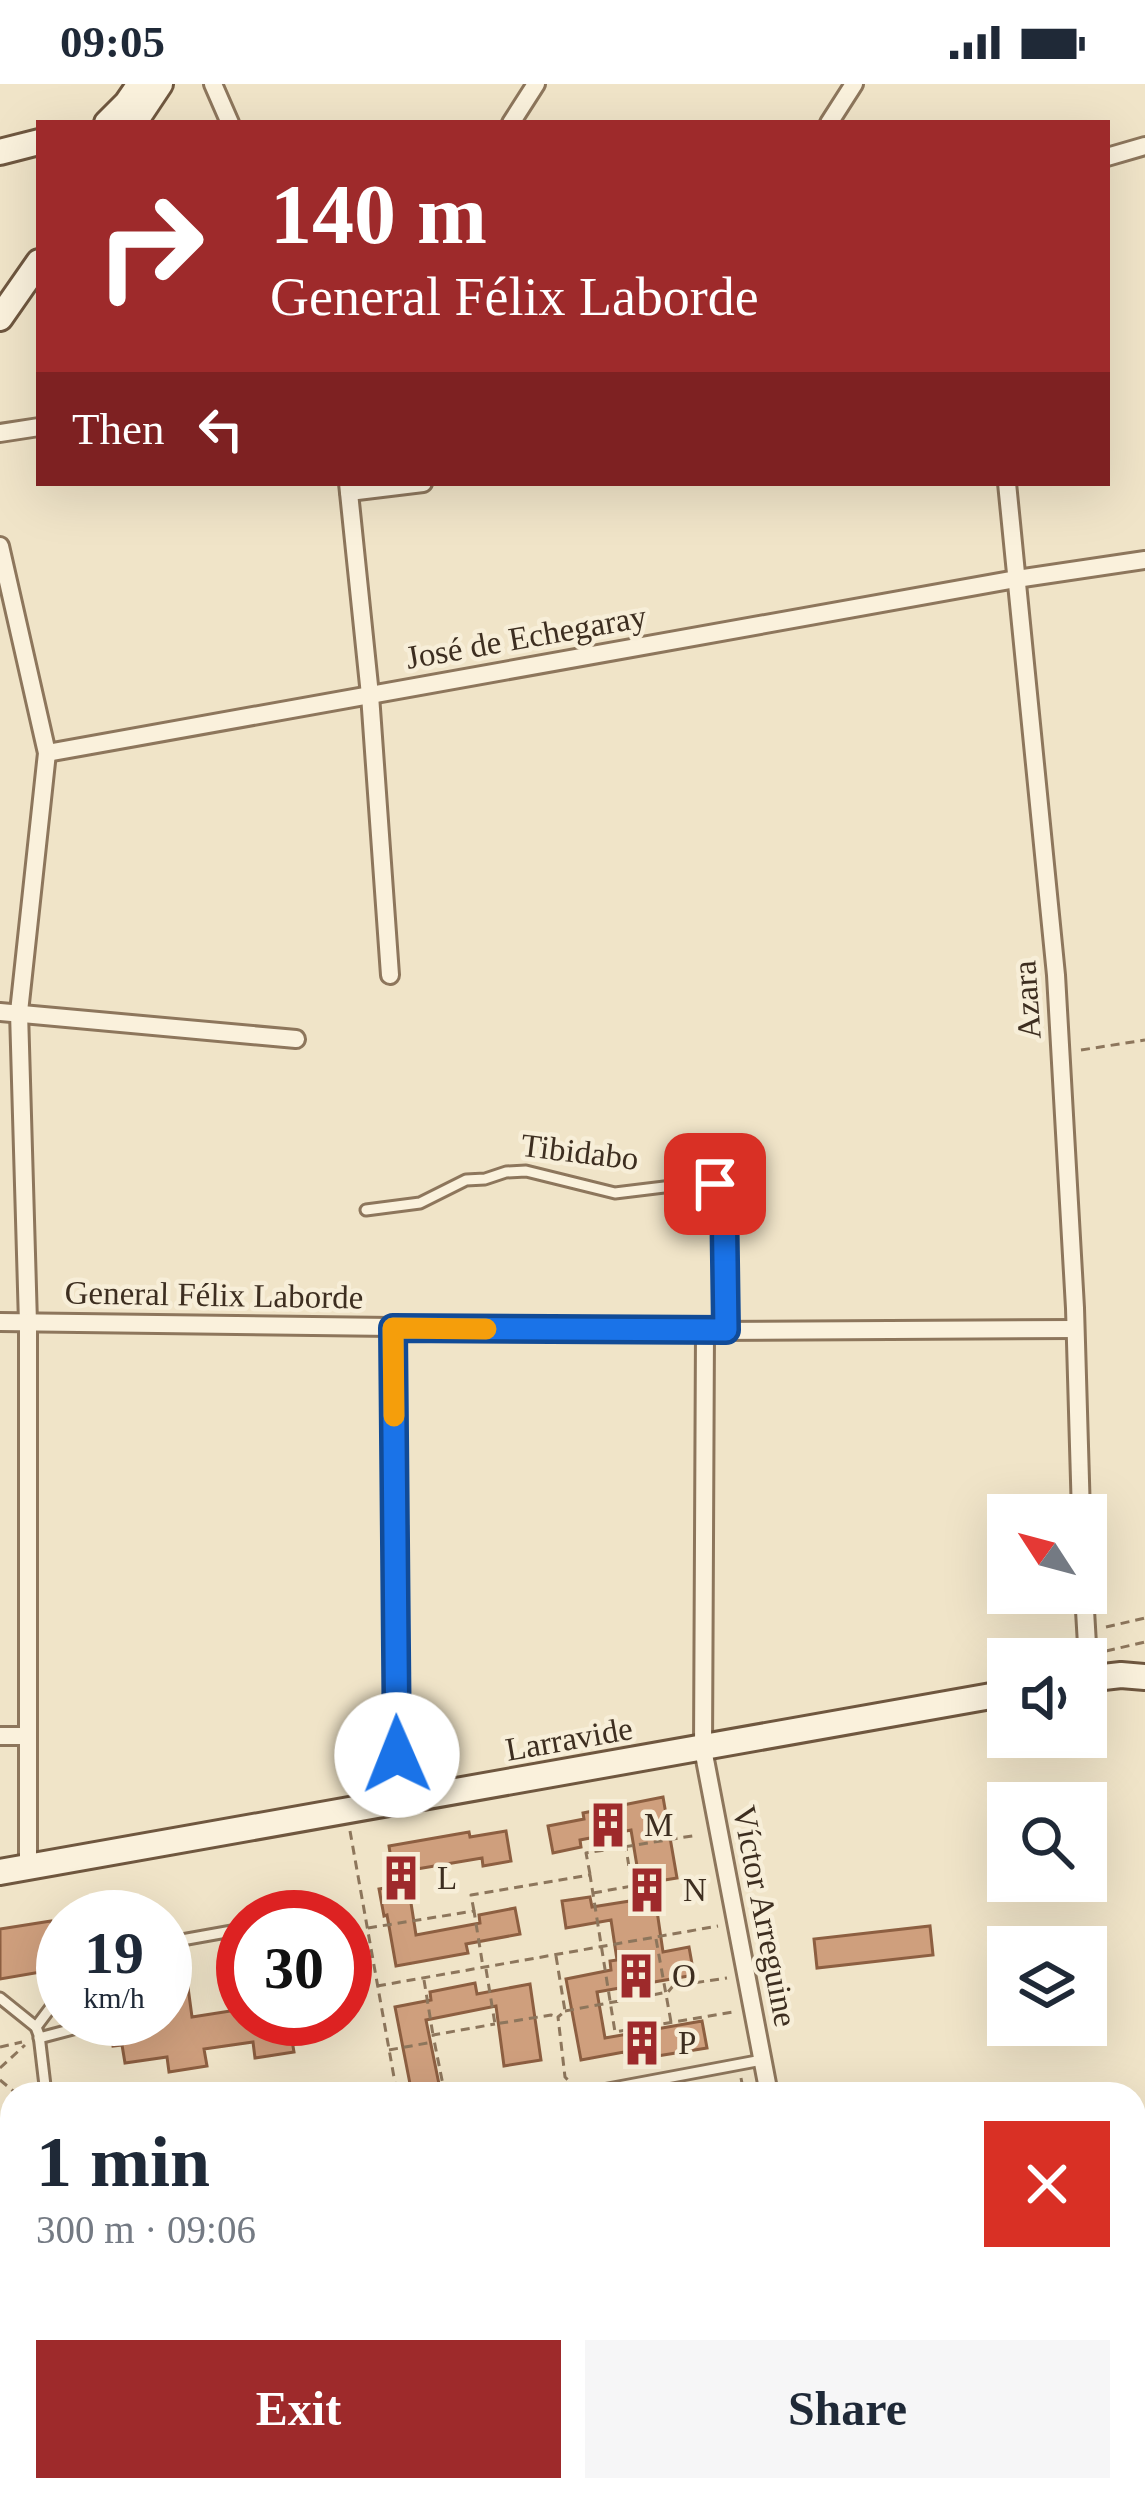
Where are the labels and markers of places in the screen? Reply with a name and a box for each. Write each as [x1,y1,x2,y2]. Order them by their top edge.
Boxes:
pin [664,1133,766,1235]
building icon: M [583,1800,633,1850]
place label: M [644,1807,673,1843]
building icon: L [376,1853,426,1903]
place label: L [437,1860,457,1896]
building icon: N [622,1865,672,1915]
place label: N [683,1872,707,1908]
building icon: O [611,1951,661,2001]
place label: O [672,1958,696,1994]
building icon: P [617,2018,667,2068]
place label: P [678,2025,696,2061]

